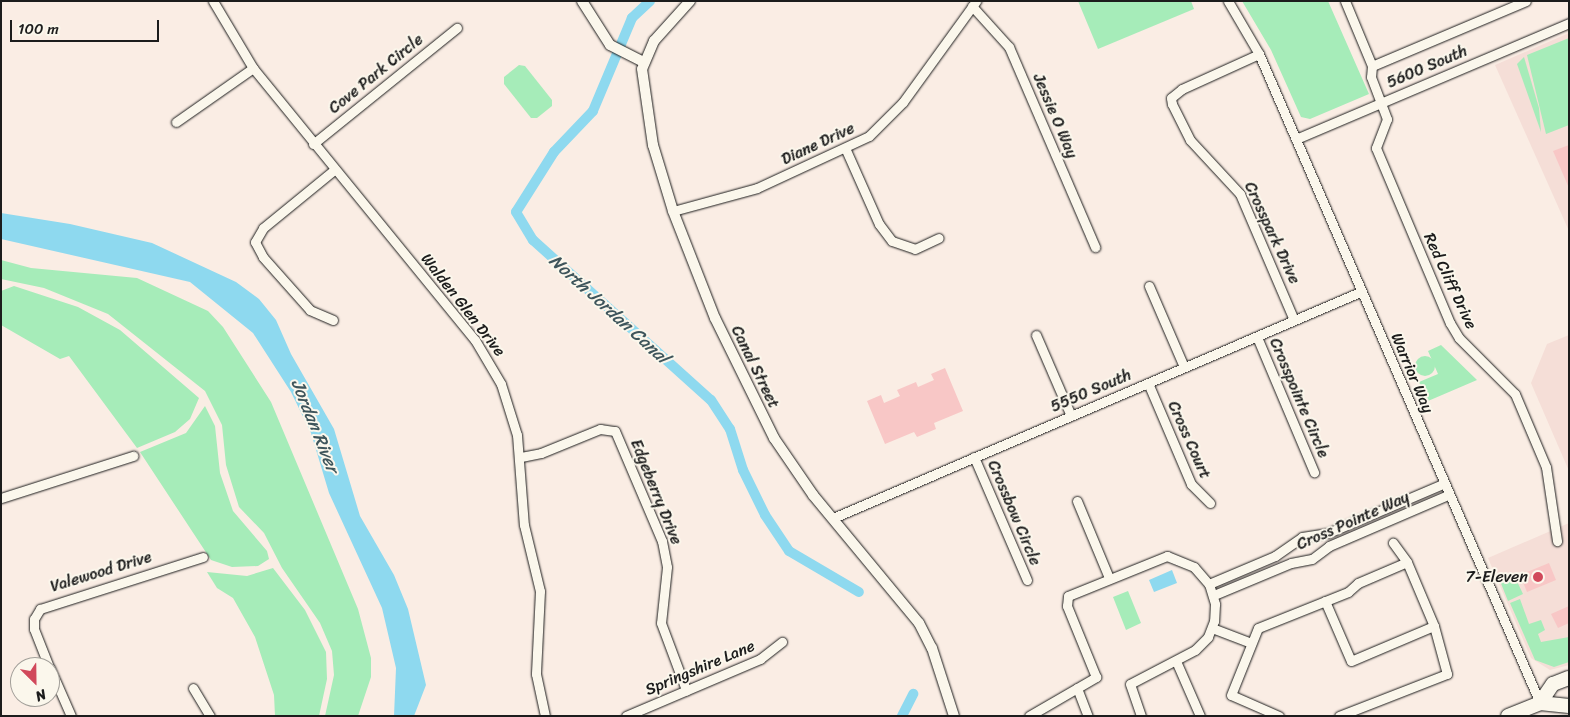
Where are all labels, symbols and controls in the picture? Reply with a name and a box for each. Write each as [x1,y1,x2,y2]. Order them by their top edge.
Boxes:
scale bar [12,10,161,42]
text: 100 m [18,16,59,42]
street label: Cove Park Circle [325,30,427,118]
street label: 5600 South [1384,41,1470,93]
street label: Jessie O Way [1029,71,1081,161]
street label: Diane Drive [778,119,858,169]
street label: Crosspark Drive [1240,179,1304,287]
street label: Red Cliff Drive [1419,230,1481,332]
street label: Walden Glen Drive [417,249,509,361]
water label: North Jordan Canal [545,250,673,368]
street label: Canal Street [727,322,783,412]
street label: Warrior Way [1387,330,1437,416]
street label: Crosspointe Circle [1265,335,1333,461]
street label: 5550 South [1048,365,1134,417]
water label: Jordan River [286,376,344,476]
street label: Cross Court [1163,398,1215,482]
street label: Edgeberry Drive [626,436,686,548]
street label: Crossbow Circle [983,457,1045,569]
street label: Cross Pointe Way [1294,488,1412,554]
street label: Valewood Drive [48,547,154,597]
place label: 7-Eleven [1465,567,1528,587]
marker: 7-Eleven [1532,571,1544,583]
street label: Springshire Lane [642,636,758,700]
north arrow [10,657,60,707]
text: N [31,682,50,709]

